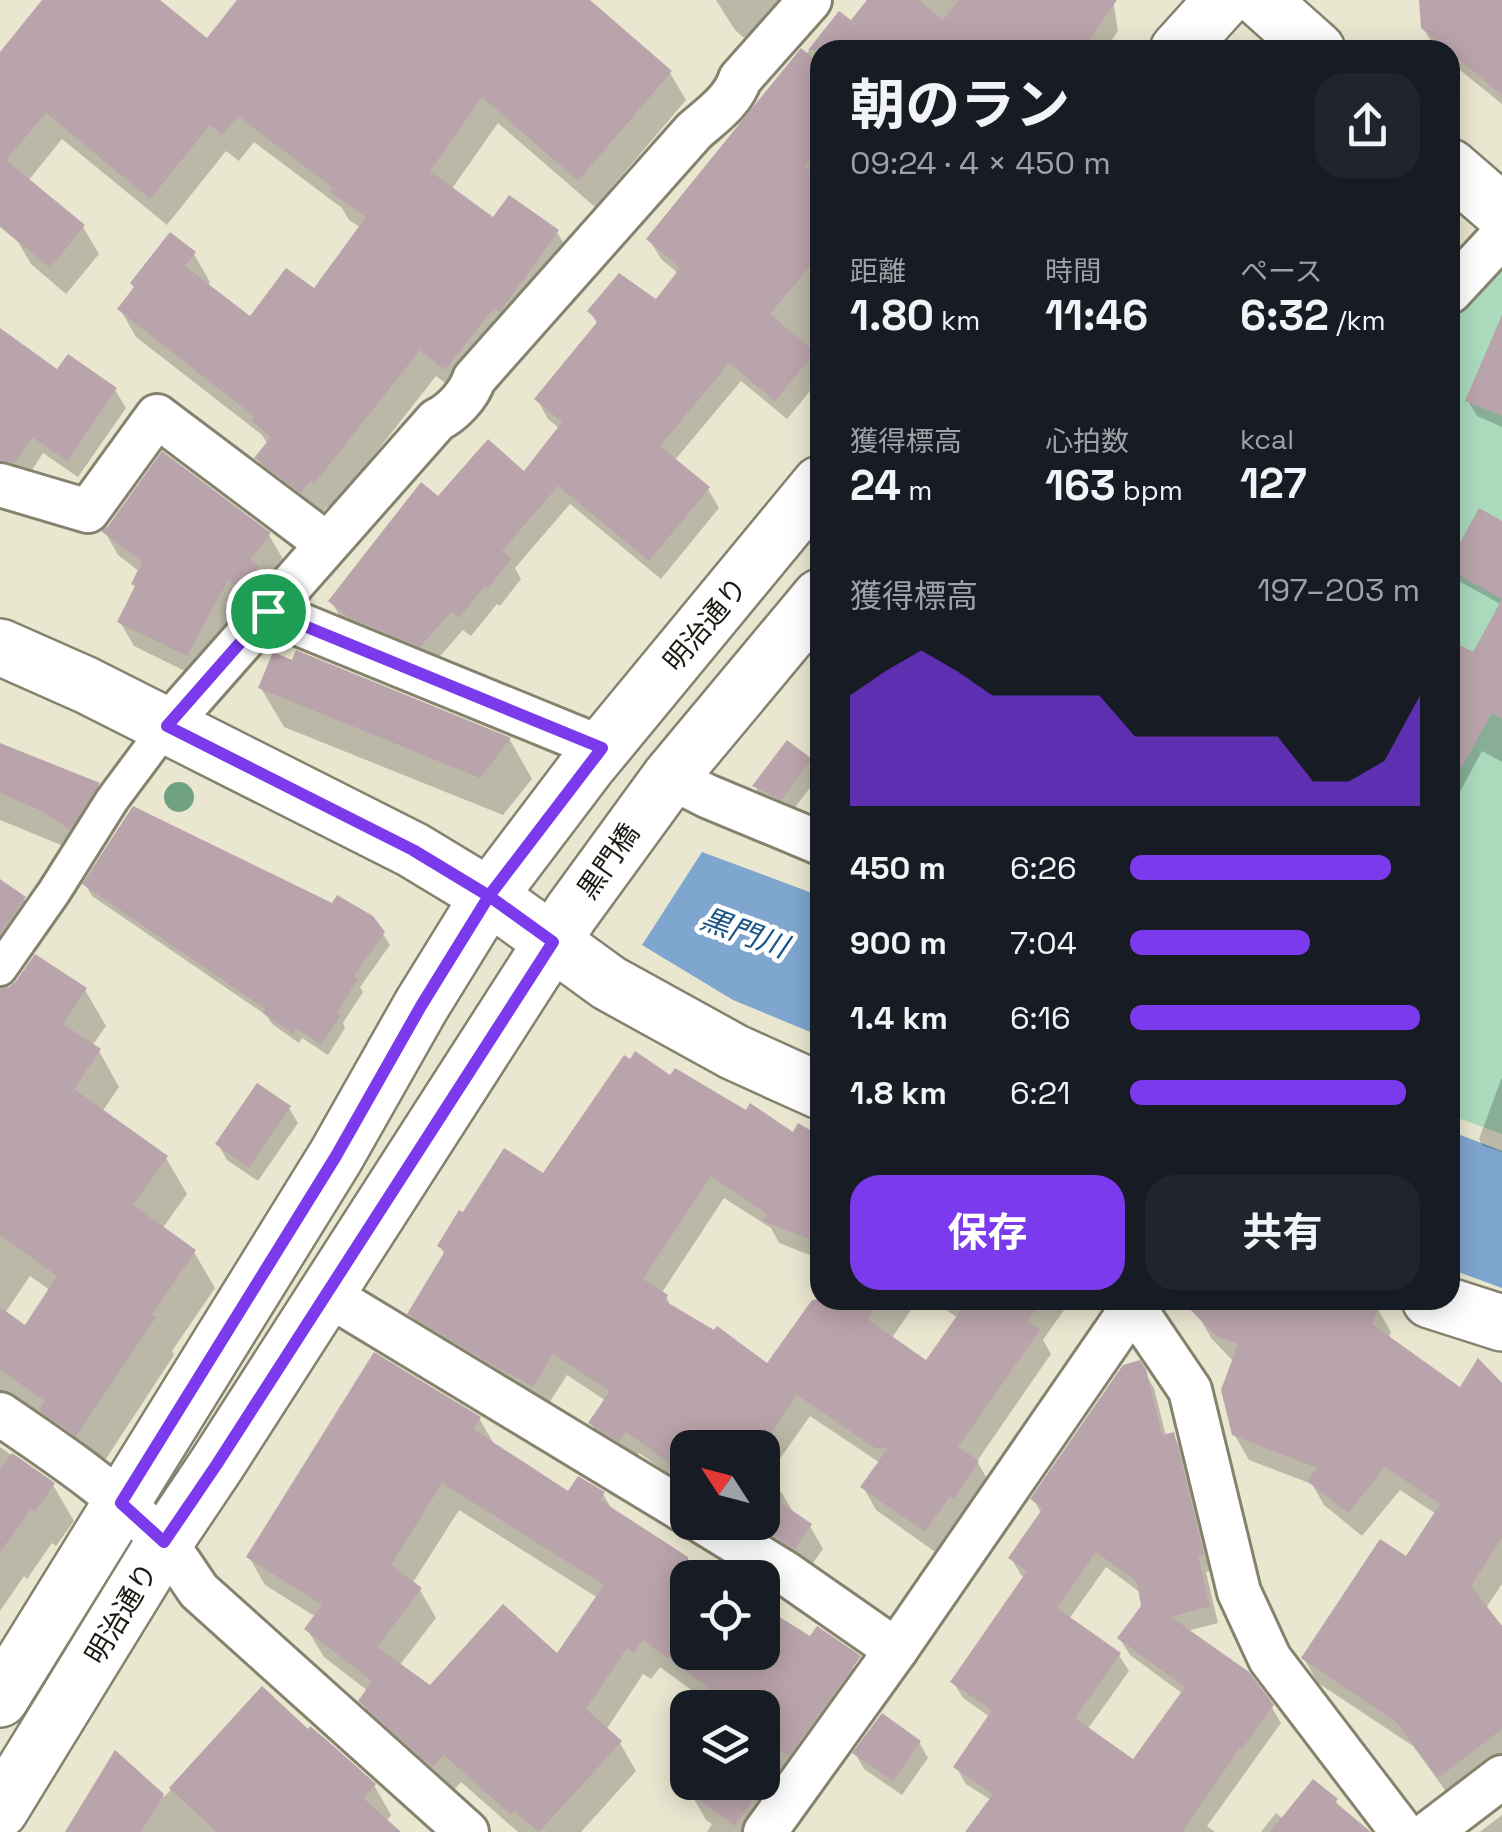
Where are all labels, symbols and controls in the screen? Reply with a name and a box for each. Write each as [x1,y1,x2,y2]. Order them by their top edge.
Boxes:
text: 朝のラン [850,70,1070,140]
button: share [1315,73,1420,178]
text: 09:24 · 4 × 450 m [850,143,1111,183]
text: 距離 [850,253,906,289]
text: 時間 [1045,253,1101,289]
text: ペース [1240,253,1323,289]
text: 1.80 [850,289,934,342]
text: 11:46 [1045,289,1148,342]
text: 6:32 [1240,289,1329,342]
text: km [934,302,980,338]
text: /km [1329,302,1386,338]
text: kcal [1240,421,1294,457]
text: 獲得標高 [850,423,962,459]
text: 心拍数 [1045,423,1129,459]
text: 127 [1240,457,1307,510]
text: 24 [850,459,901,512]
text: 163 [1045,459,1115,512]
text: m [901,472,932,508]
text: bpm [1115,472,1183,508]
pin [226,569,311,654]
street label: 明治通り [655,570,755,678]
text: 197–203 m [1257,570,1420,610]
text: 獲得標高 [850,576,978,616]
icon: arrive [241,584,296,639]
street label: 黒門橋 [569,816,647,906]
text: 450 m [850,848,946,888]
text: 6:26 [1010,848,1077,888]
water label: 黒門川 [695,899,796,967]
text: 900 m [850,923,947,963]
text: 7:04 [1010,923,1077,963]
text: 1.4 km [850,998,948,1038]
text: 6:16 [1010,998,1071,1038]
text: 1.8 km [850,1073,947,1113]
text: 6:21 [1010,1073,1070,1113]
button: 保存 [850,1175,1125,1290]
button: 共有 [1145,1175,1420,1290]
north arrow [670,1430,780,1540]
map controls [670,1430,780,1800]
street label: 明治通り [77,1556,165,1670]
button: locate [670,1560,780,1670]
button: layers [670,1690,780,1800]

